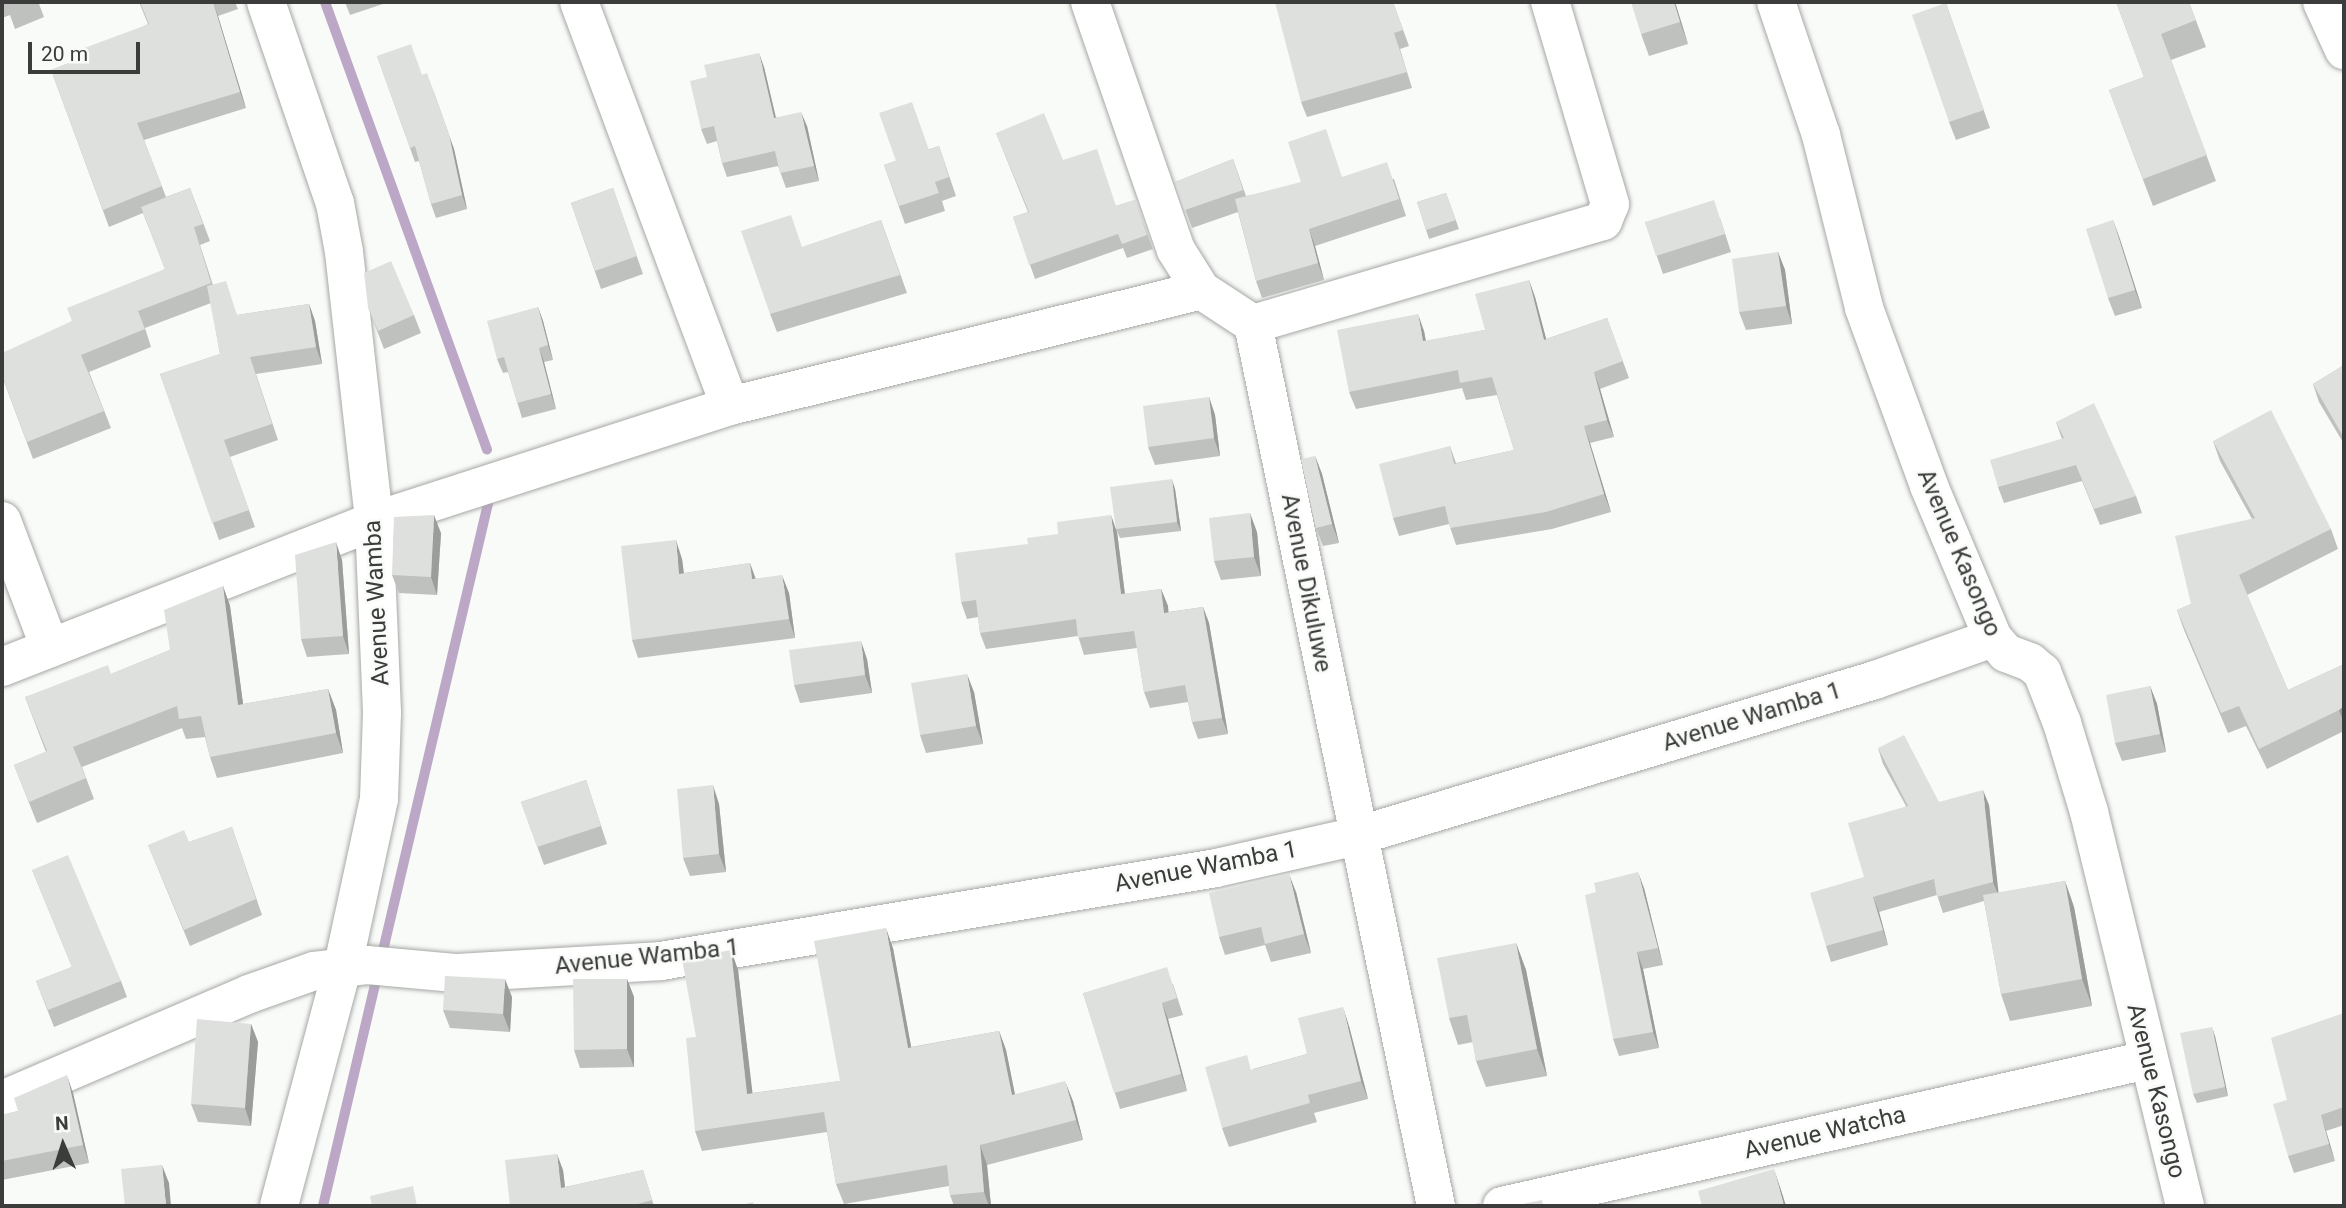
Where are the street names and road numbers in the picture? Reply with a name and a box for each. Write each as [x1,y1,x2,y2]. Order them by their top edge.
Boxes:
street label: Avenue Kasongo [1911,465,2007,641]
street label: Avenue Dikuluwe [1275,491,1337,675]
street label: Avenue Wamba [358,519,396,687]
street label: Avenue Wamba 1 [1659,676,1845,758]
street label: Avenue Wamba 1 [1112,835,1300,899]
street label: Avenue Wamba 1 [553,933,741,981]
street label: Avenue Kasongo [2120,1001,2192,1181]
street label: Avenue Watcha [1741,1100,1909,1166]

